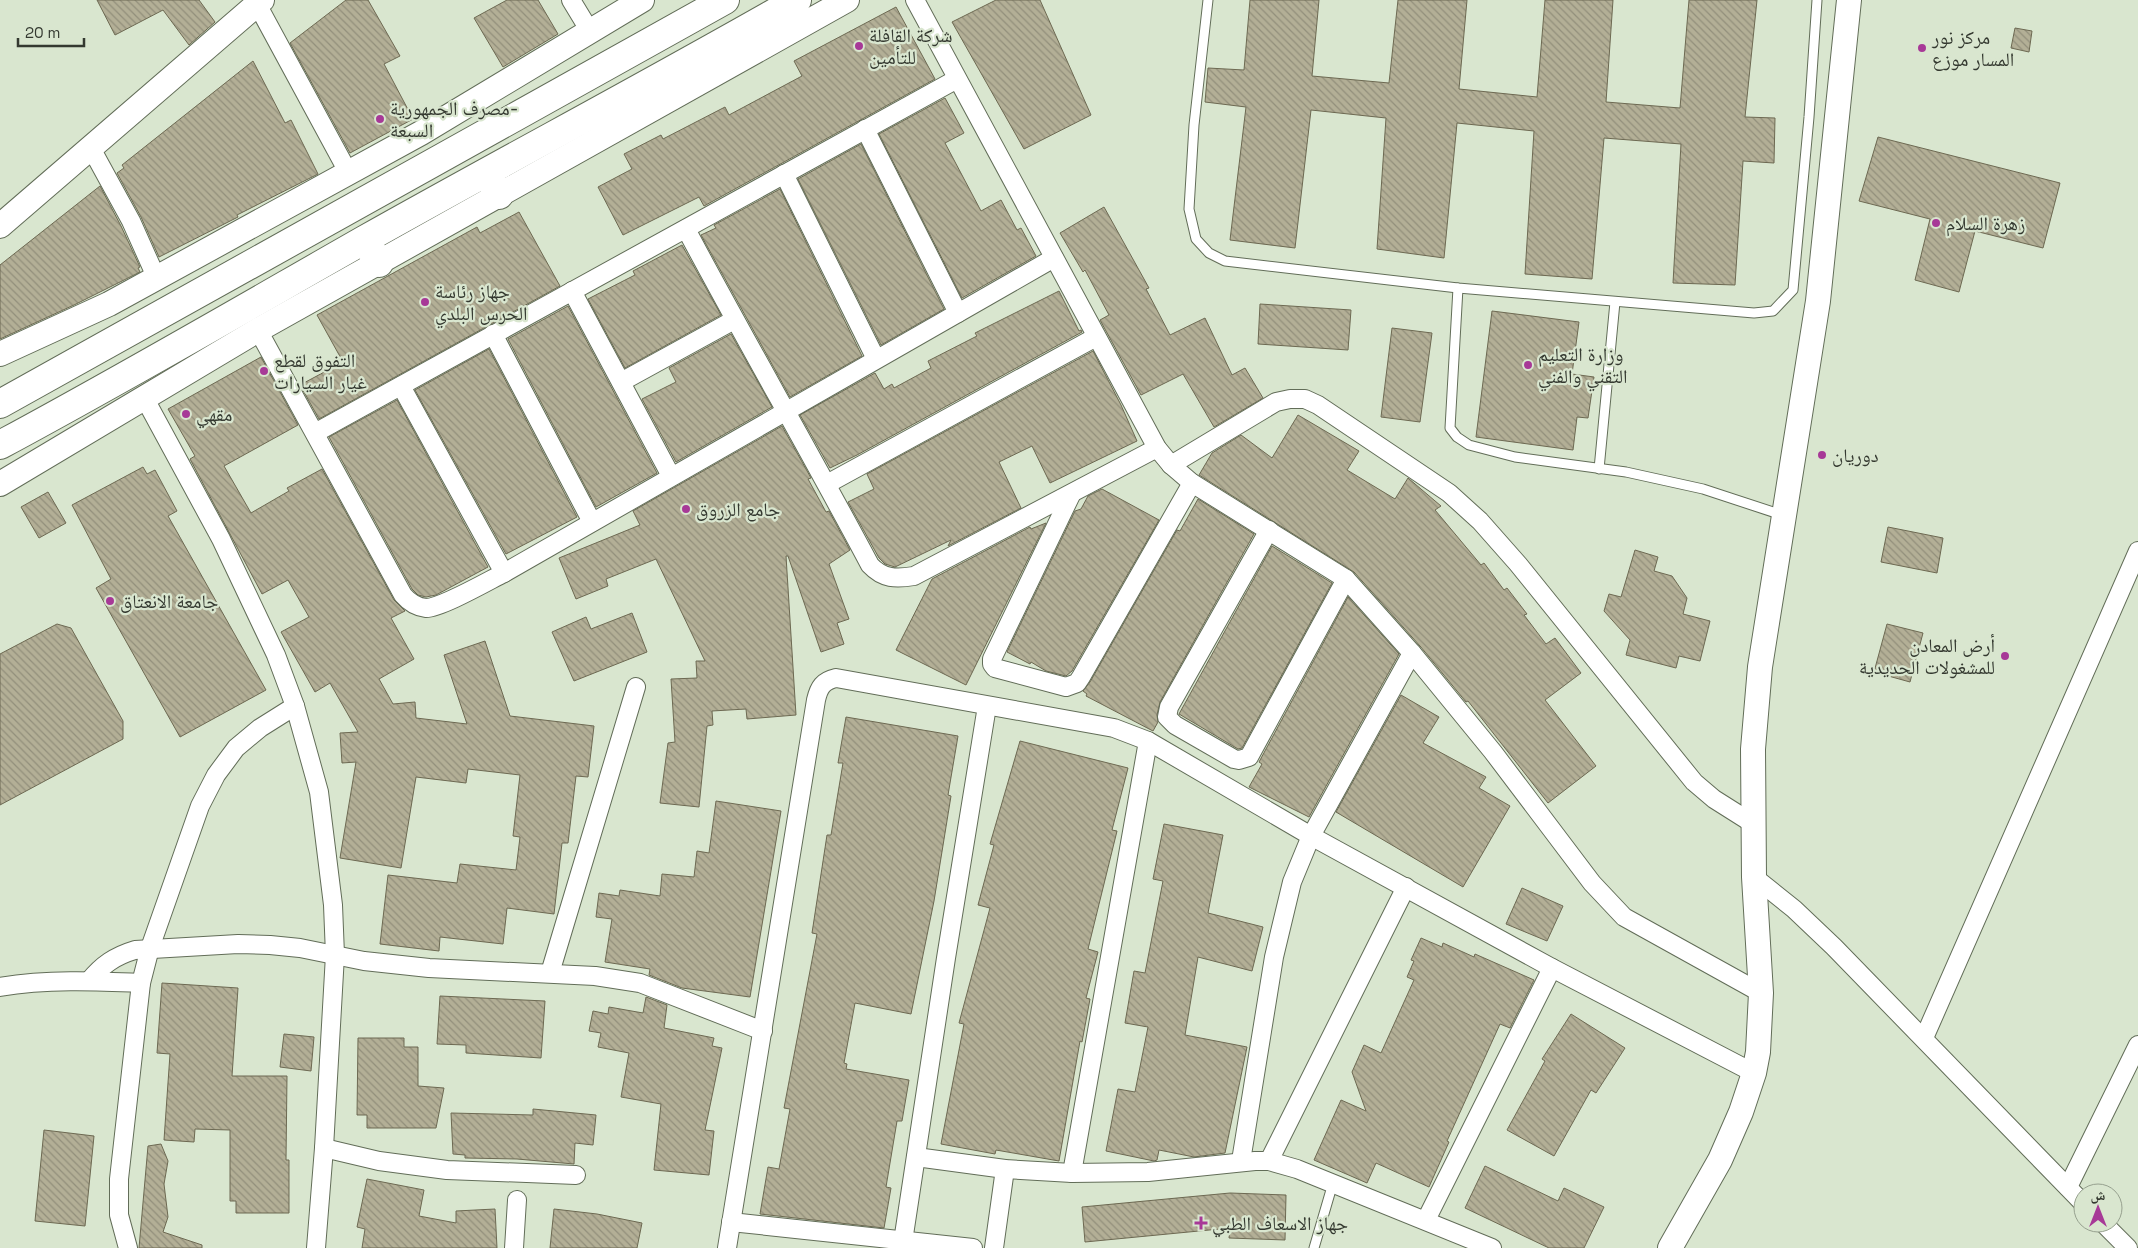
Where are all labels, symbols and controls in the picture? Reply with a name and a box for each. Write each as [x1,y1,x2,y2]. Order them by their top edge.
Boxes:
scale bar [18,15,84,47]
text: 20 m [25,23,60,42]
place label: شركة القافلة للتأمين [869,23,952,70]
place label: مركز نور المسار موزع [1931,25,2014,72]
marker: شركة القافلة للتأمين [853,40,865,52]
marker: مركز نور المسار موزع [1916,42,1928,54]
place label: مصرف الجمهورية- السبعة [390,96,518,143]
marker: مصرف الجمهورية- السبعة [374,113,386,125]
place label: زهرة السلام [1946,211,2025,237]
marker: زهرة السلام [1930,217,1942,229]
place label: جهاز رئاسة الحرس البلدي [435,279,528,328]
marker: جهاز رئاسة الحرس البلدي [419,296,431,308]
place label: وزارة التعليم التقني والفني [1538,342,1628,391]
place label: التفوق لقطع غيار السيارات [274,348,367,395]
marker: وزارة التعليم التقني والفني [1522,359,1534,371]
marker: التفوق لقطع غيار السيارات [258,365,270,377]
place label: مقهي [196,402,232,429]
marker: مقهي [180,408,192,420]
place label: دوريان [1832,443,1879,468]
marker: دوريان [1816,449,1828,461]
place label: جامع الزروق [696,497,780,522]
marker: جامع الزروق [680,503,692,515]
place label: جامعة الانعتاق [120,589,218,614]
marker: جامعة الانعتاق [104,595,116,607]
place label: أرض المعادن للمشغولات الحديدية [1859,633,1995,680]
marker: أرض المعادن للمشغولات الحديدية [1999,650,2011,662]
north arrow [2073,1183,2123,1233]
text: ش [2091,1186,2106,1204]
place label: جهاز الاسعاف الطبي [1212,1211,1348,1238]
marker: جهاز الاسعاف الطبي [1194,1216,1208,1230]

